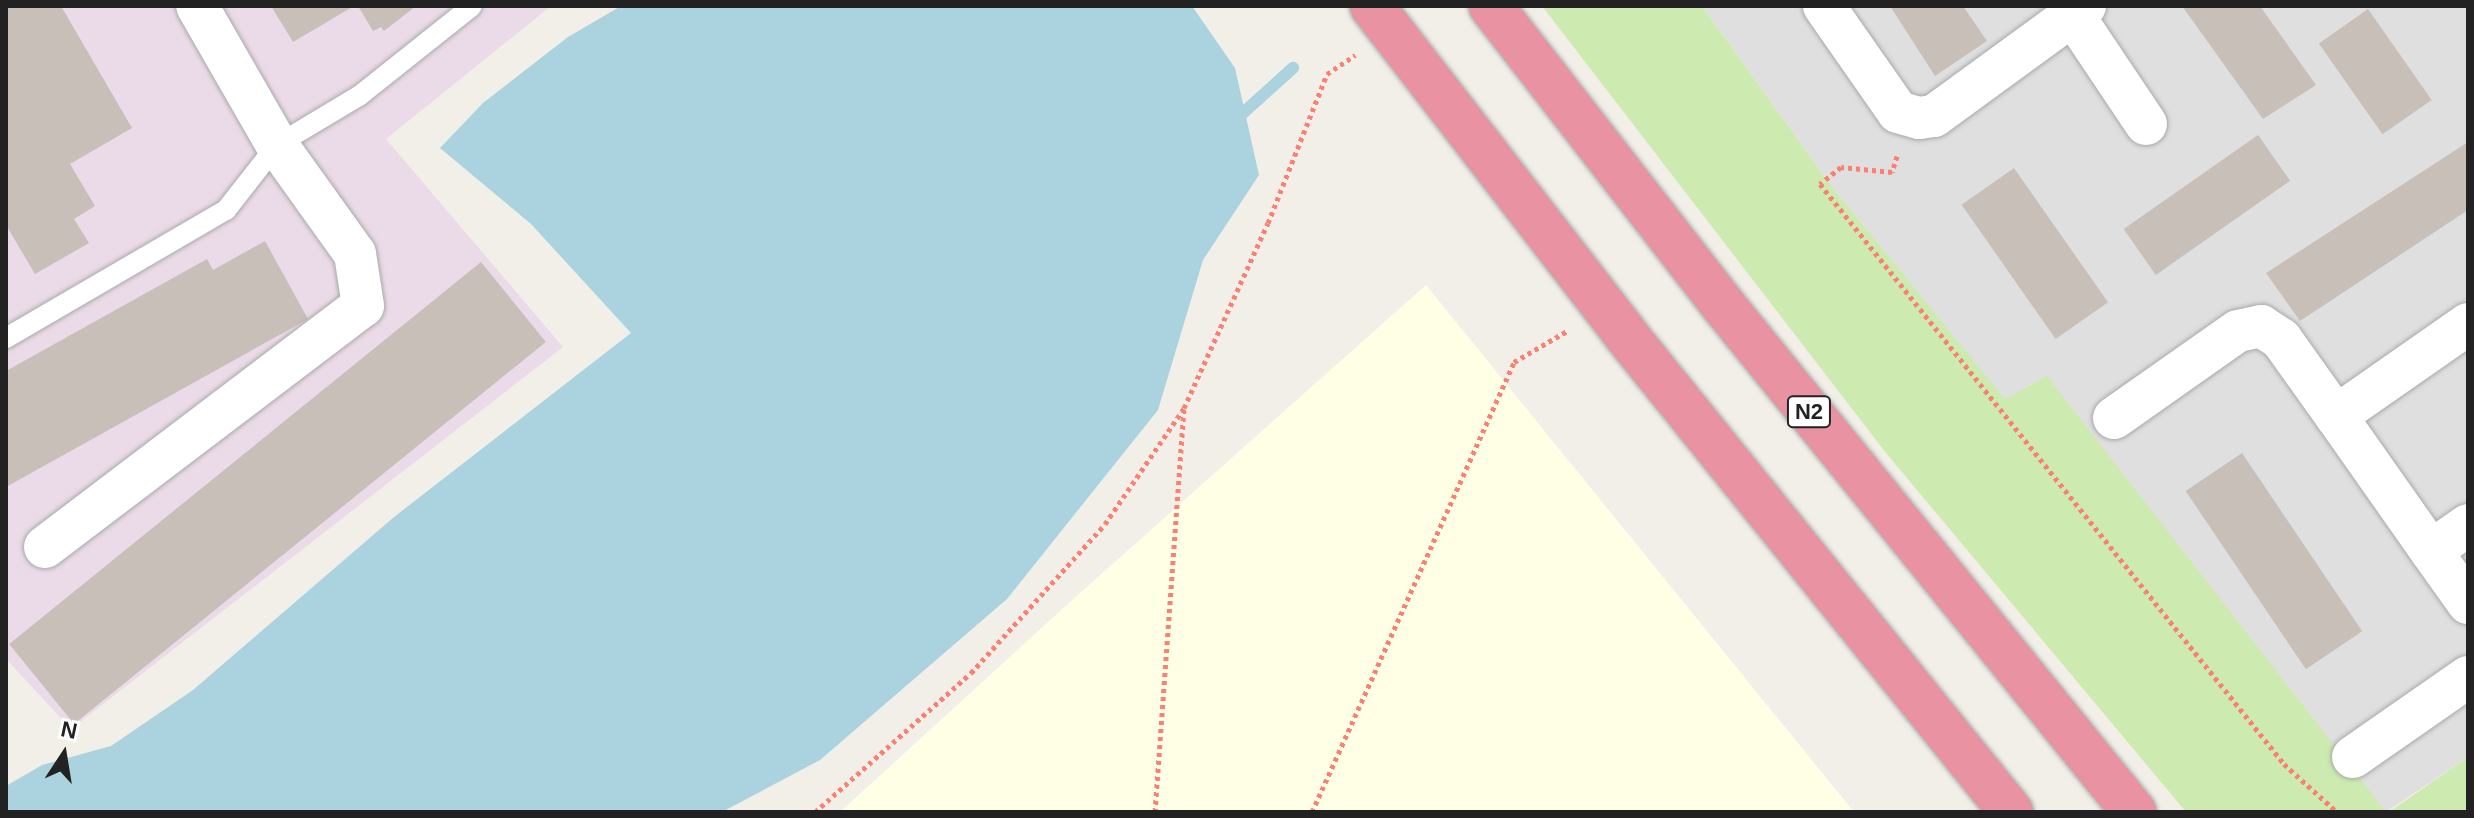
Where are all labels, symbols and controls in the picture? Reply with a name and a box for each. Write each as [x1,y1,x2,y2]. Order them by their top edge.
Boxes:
road number: N2 [1785,394,1833,430]
north arrow [24,714,104,794]
text: N [59,716,79,744]

